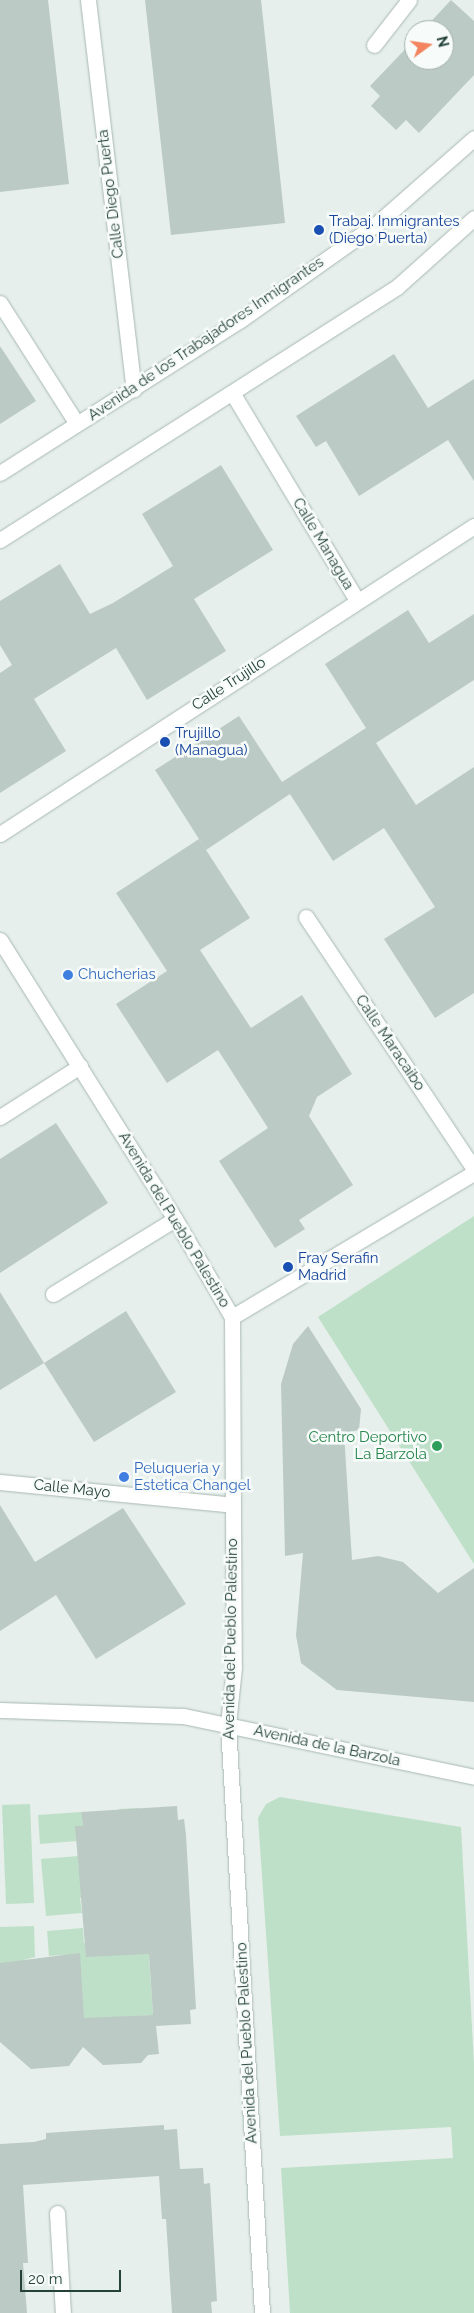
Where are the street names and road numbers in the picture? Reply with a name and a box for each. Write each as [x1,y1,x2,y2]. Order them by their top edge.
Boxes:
street label: Calle Diego Puerta [94,129,128,259]
street label: Avenida de los Trabajadores Inmigrantes [85,253,327,425]
street label: Calle Managua [289,495,357,593]
street label: Calle Trujillo [188,653,270,715]
street label: Calle Maracaibo [351,992,429,1094]
street label: Avenida del Pueblo Palestino [114,1129,234,1311]
street label: Calle Mayo [33,1476,111,1502]
street label: Avenida del Pueblo Palestino [220,1538,242,1740]
street label: Avenida de la Barzola [252,1722,402,1770]
street label: Avenida del Pueblo Palestino [233,1942,261,2144]

